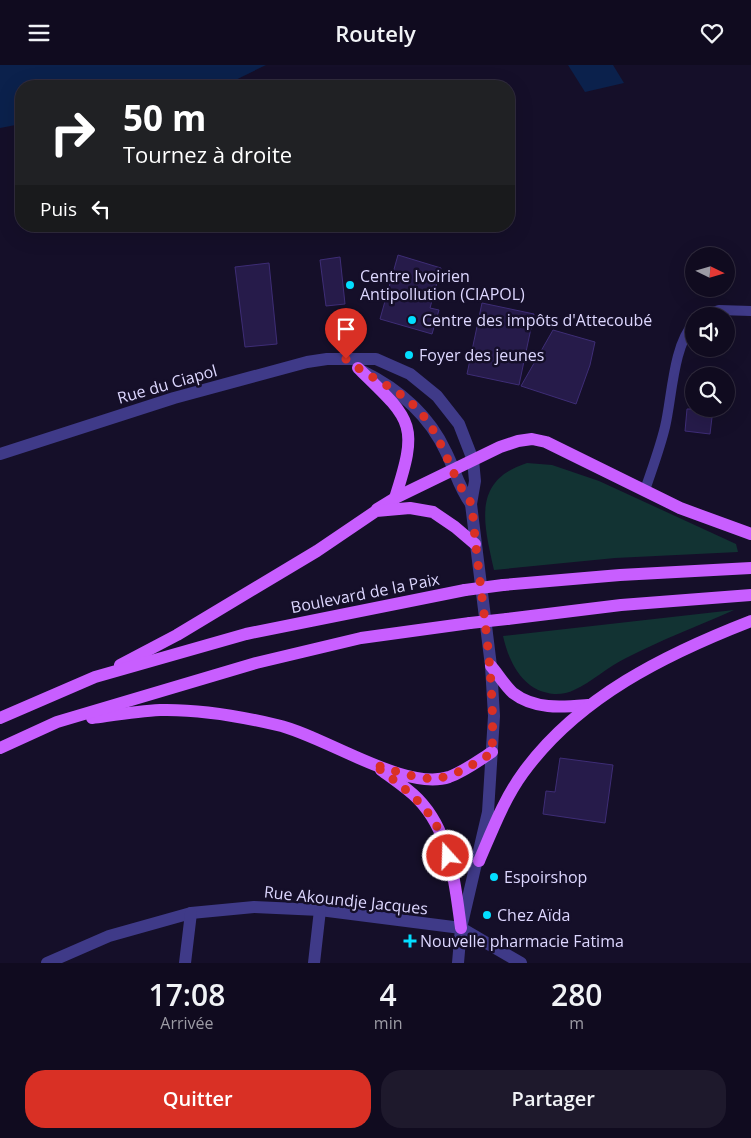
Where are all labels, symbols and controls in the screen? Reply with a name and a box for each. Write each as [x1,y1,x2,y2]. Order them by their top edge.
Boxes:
text: Routely [335,18,416,48]
icon: menu [25,19,53,47]
icon: heart [698,19,726,47]
text: 50 m [123,94,206,141]
icon: right [40,100,105,165]
text: Tournez à droite [123,139,292,169]
icon: left [87,195,115,223]
text: Puis [40,196,77,222]
north arrow [685,247,735,297]
map controls [685,247,735,417]
place label: Centre Ivoirien Antipollution (CIAPOL) [360,265,525,305]
marker: Centre Ivoirien Antipollution (CIAPOL) [344,279,356,291]
button: sound [685,307,735,357]
pin [325,308,367,359]
place label: Centre des impôts d'Attecoubé [422,309,652,331]
marker: Centre des impôts d'Attecoubé [406,314,418,326]
icon: arrive [332,315,360,343]
place label: Foyer des jeunes [419,344,544,366]
marker: Foyer des jeunes [403,349,415,361]
street label: Rue du Ciapol [114,359,220,409]
button: search [685,367,735,417]
street label: Boulevard de la Paix [289,568,442,618]
position arrow [421,829,473,881]
place label: Espoirshop [504,866,587,888]
marker: Espoirshop [488,871,500,883]
street label: Rue Akoundje Jacques [263,880,429,920]
place label: Chez Aïda [497,904,570,926]
marker: Chez Aïda [481,909,493,921]
place label: Nouvelle pharmacie Fatima [420,930,624,952]
marker: Nouvelle pharmacie Fatima [404,935,416,947]
text: 17:08 [149,974,225,1015]
text: 4 [380,974,397,1015]
text: 280 [551,974,602,1015]
text: Arrivée [160,1012,214,1034]
text: min [374,1012,403,1034]
text: m [569,1012,584,1034]
button: Quitter [25,1070,371,1128]
button: Partager [381,1070,726,1128]

